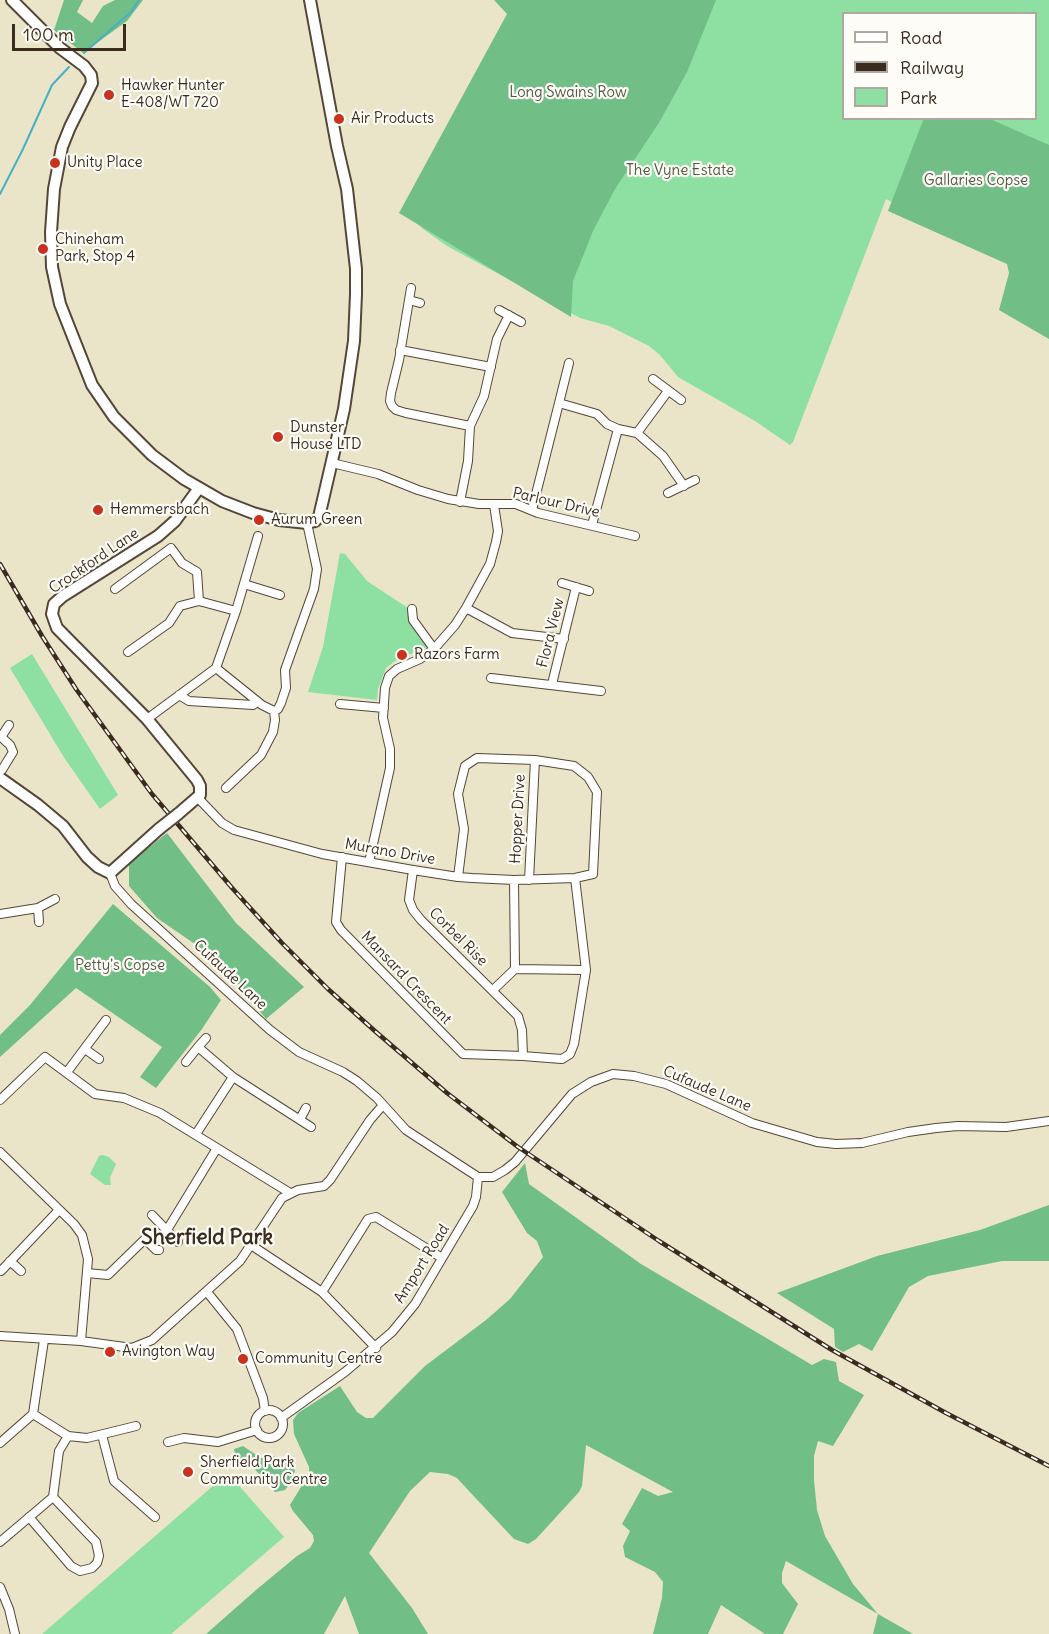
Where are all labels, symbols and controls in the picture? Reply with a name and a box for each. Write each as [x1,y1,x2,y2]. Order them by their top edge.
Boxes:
scale bar [15,12,129,50]
legend [842,12,1037,120]
text: 100 m [23,23,74,46]
text: Road [900,26,942,49]
text: Railway [900,56,964,79]
place label: Hawker Hunter E-408/WT 720 [121,77,225,112]
park label: Long Swains Row [509,84,627,102]
text: Park [900,86,937,109]
marker: Hawker Hunter E-408/WT 720 [102,88,116,102]
place label: Air Products [351,110,434,128]
marker: Air Products [332,112,346,126]
place label: Unity Place [67,154,143,172]
marker: Unity Place [48,156,62,170]
park label: The Vyne Estate [626,162,734,180]
park label: Gallaries Copse [924,172,1028,190]
place label: Chineham Park, Stop 4 [55,231,135,266]
marker: Chineham Park, Stop 4 [36,242,50,256]
place label: Dunster House LTD [290,419,362,454]
marker: Dunster House LTD [271,430,285,444]
street label: Parlour Drive [511,484,601,522]
place label: Hemmersbach [110,501,209,519]
marker: Hemmersbach [91,503,105,517]
place label: Aurum Green [271,511,362,529]
marker: Aurum Green [252,513,266,527]
street label: Crockford Lane [46,524,142,598]
street label: Flora View [534,596,568,670]
place label: Razors Farm [414,646,500,664]
marker: Razors Farm [395,648,409,662]
street label: Hopper Drive [507,774,529,864]
street label: Murano Drive [343,835,437,869]
street label: Corbel Rise [425,904,491,970]
street label: Mansard Crescent [357,928,455,1028]
street label: Cufaude Lane [189,936,271,1014]
park label: Petty's Copse [75,957,165,975]
street label: Cufaude Lane [660,1062,754,1116]
street label: Amport Road [391,1221,453,1307]
district label: Sherfield Park [141,1225,273,1251]
place label: Avington Way [122,1343,215,1361]
marker: Avington Way [103,1345,117,1359]
place label: Community Centre [255,1350,382,1368]
marker: Community Centre [236,1352,250,1366]
place label: Sherfield Park Community Centre [200,1454,327,1489]
marker: Sherfield Park Community Centre [181,1465,195,1479]

